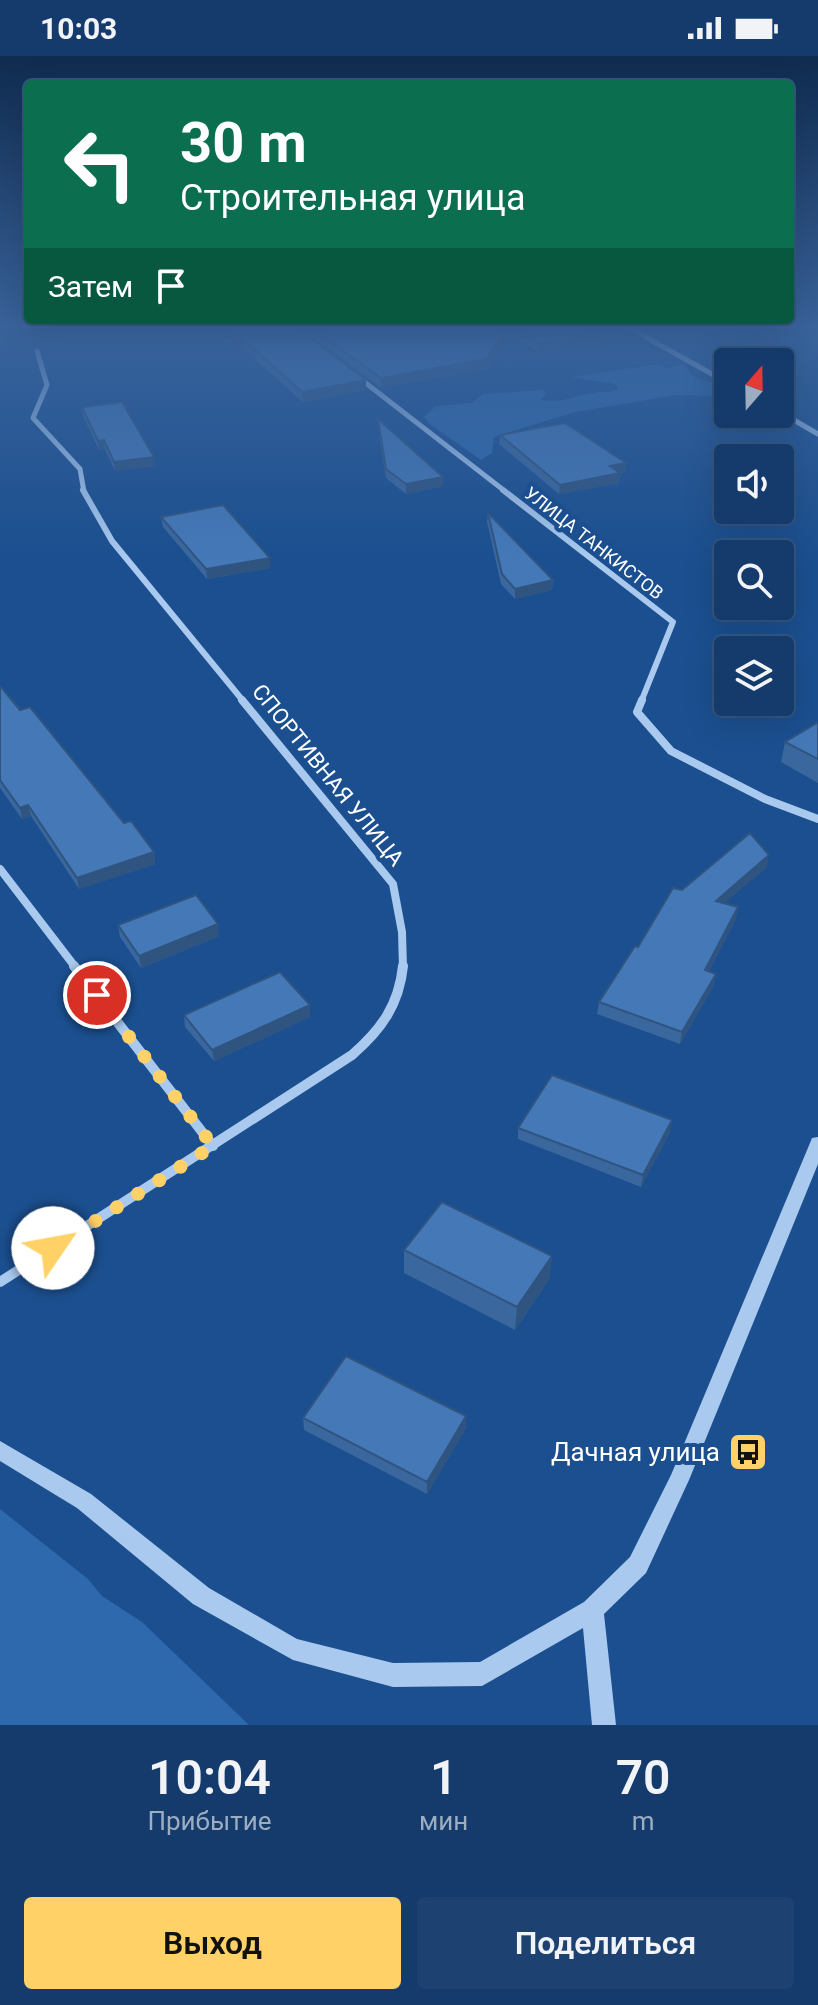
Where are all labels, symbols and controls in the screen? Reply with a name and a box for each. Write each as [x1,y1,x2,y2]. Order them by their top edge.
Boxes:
text: 10:03 [40,11,117,46]
text: 30 m [180,110,307,176]
icon: left [48,112,152,216]
text: Строительная улица [180,177,525,219]
icon: arrive [149,264,193,308]
text: Затем [48,269,133,304]
north arrow [714,348,794,428]
map controls [714,348,794,716]
button: sound [714,444,794,524]
street label: УЛИЦА ТАНКИСТОВ [520,482,668,604]
button: search [714,540,794,620]
button: layers [714,636,794,716]
street label: СПОРТИВНАЯ УЛИЦА [247,679,409,871]
pin [63,961,131,1029]
icon: arrive [75,973,119,1017]
position arrow [11,1206,95,1290]
bus stop icon: Дачная улица [727,1431,769,1473]
place label: Дачная улица [551,1437,720,1467]
text: 10:04 [148,1749,271,1806]
text: 1 [430,1749,457,1806]
text: 70 [616,1749,671,1806]
text: Прибытие [147,1806,271,1836]
text: мин [419,1806,468,1836]
text: m [632,1806,655,1836]
button: Выход [24,1897,401,1989]
button: Поделиться [417,1897,794,1989]

